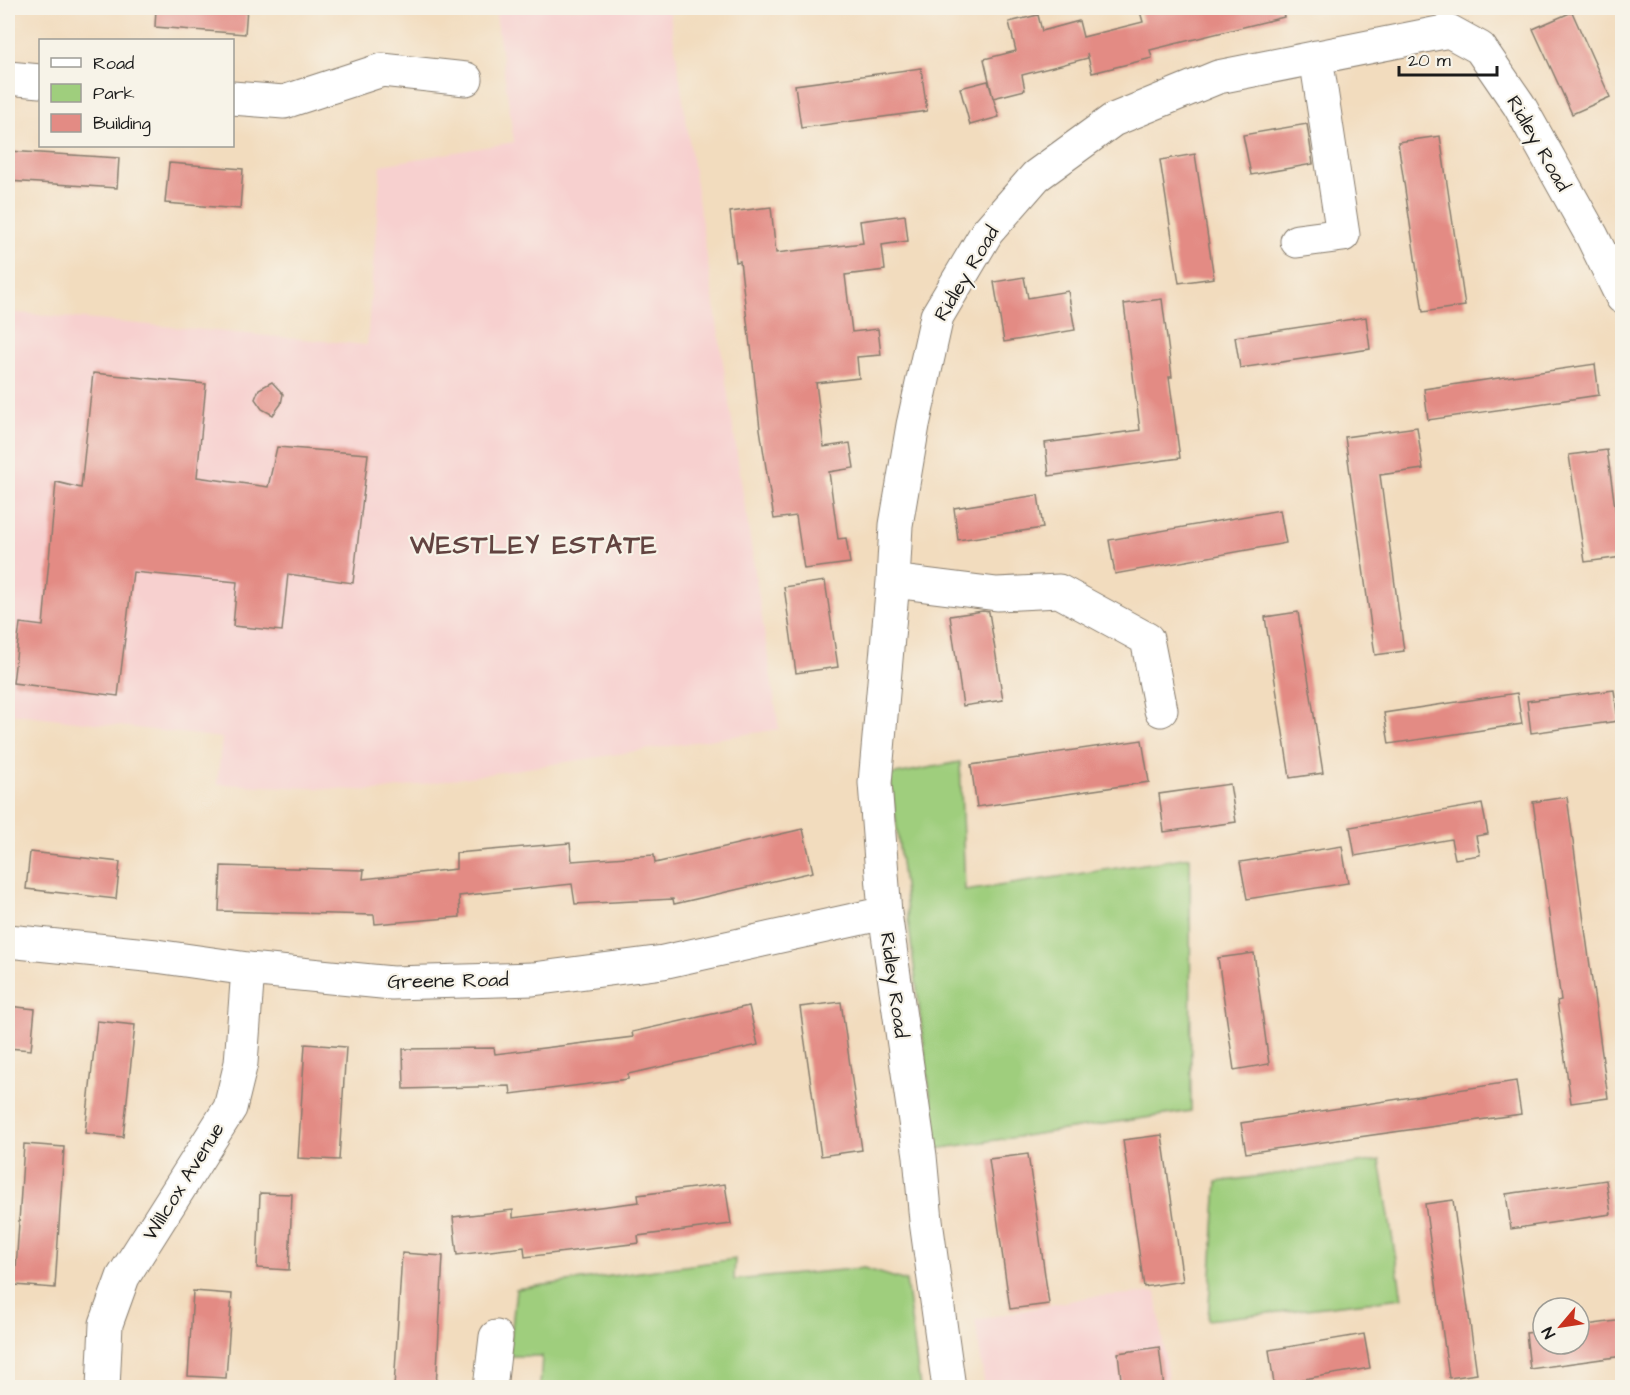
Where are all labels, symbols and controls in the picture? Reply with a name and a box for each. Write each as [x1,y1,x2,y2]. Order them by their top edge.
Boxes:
legend [39,39,234,147]
scale bar [1399,39,1496,77]
text: 20 m [1408,48,1451,73]
text: Road [93,51,134,76]
text: Park [93,81,135,106]
street label: Ridley Road [1499,90,1577,197]
text: Building [93,111,151,137]
street label: Ridley Road [927,221,1007,327]
district label: WESTLEY ESTATE [409,527,658,563]
street label: Ridley Road [872,930,915,1040]
street label: Greene Road [387,966,509,996]
street label: Willcox Avenue [136,1117,231,1246]
north arrow [1531,1296,1591,1356]
text: N [1537,1323,1561,1343]

